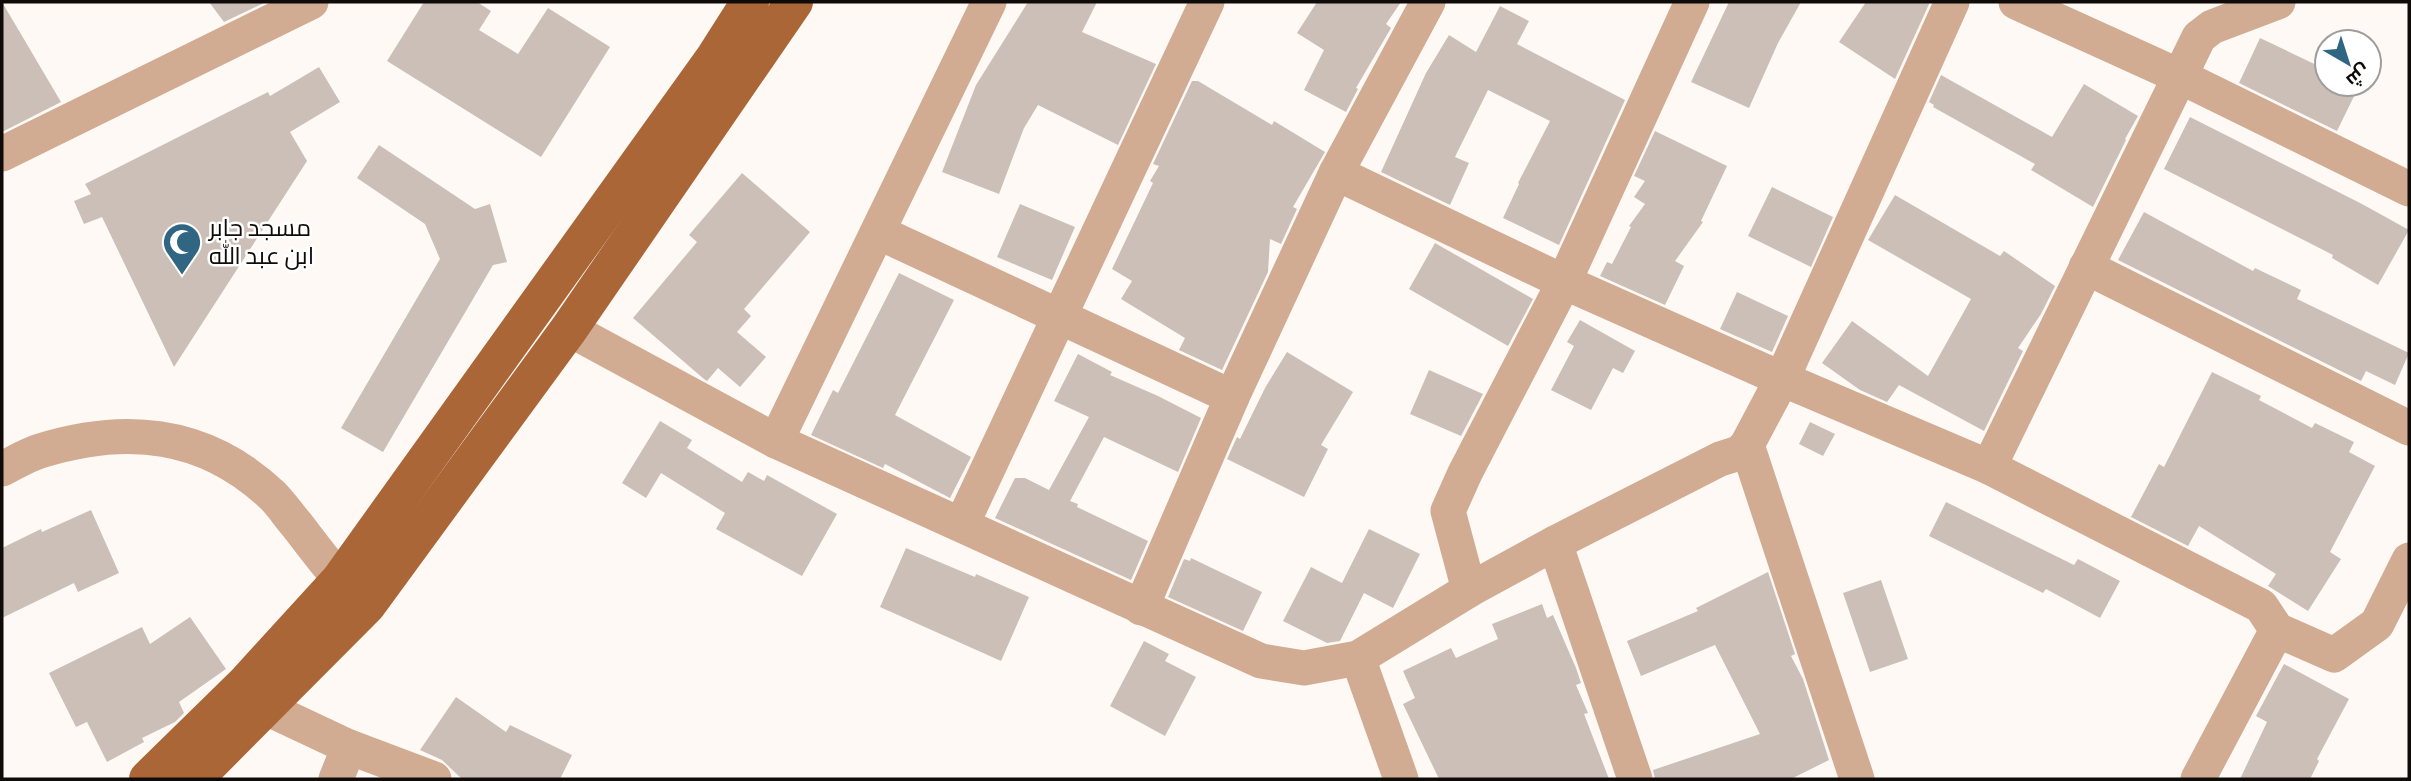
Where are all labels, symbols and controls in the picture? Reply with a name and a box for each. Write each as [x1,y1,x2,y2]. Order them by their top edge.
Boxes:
north arrow [2313,28,2383,98]
text: ش [2341,58,2376,94]
place label: مسجد جابر ابن عبد الله [207,210,314,271]
mosque icon: مسجد جابر ابن عبد الله [161,221,203,276]

